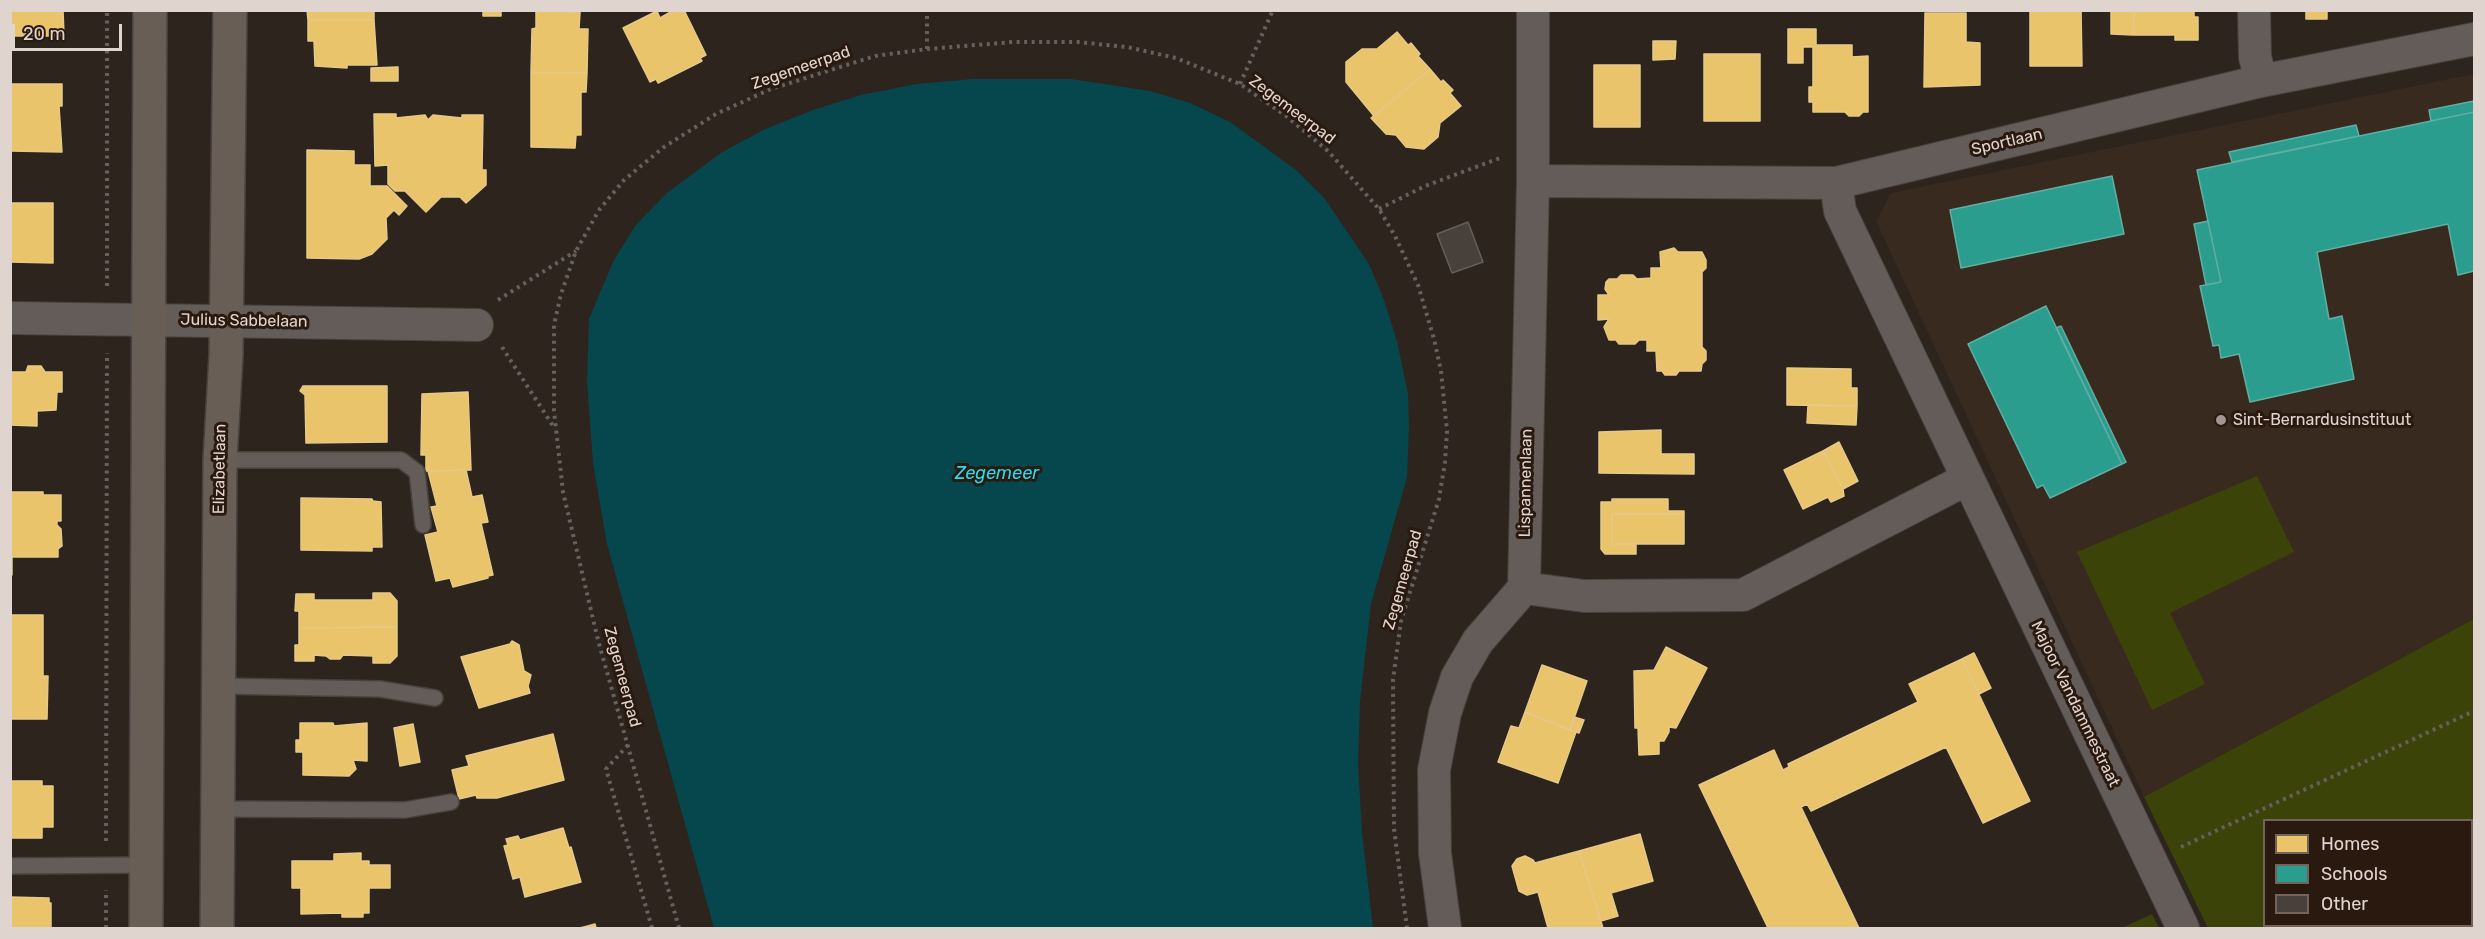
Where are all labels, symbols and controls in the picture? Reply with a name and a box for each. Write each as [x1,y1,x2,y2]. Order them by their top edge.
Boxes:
scale bar [15,12,124,50]
text: 20 m [23,23,65,45]
street label: Zegemeerpad [749,42,853,94]
street label: Zegemeerpad [1245,71,1339,149]
street label: Sportlaan [1970,125,2044,159]
street label: Julius Sabbelaan [180,310,308,332]
place label: Sint-Bernardusinstituut [2233,410,2411,430]
marker: Sint-Bernardusinstituut [2214,413,2228,427]
street label: Elizabetlaan [210,424,230,514]
street label: Lispannenlaan [1515,428,1537,538]
water label: Zegemeer [955,463,1039,485]
street label: Zegemeerpad [1380,528,1426,632]
street label: Majoor Vandammestraat [2026,618,2124,790]
street label: Zegemeerpad [599,625,645,729]
legend [2263,819,2473,927]
text: Homes [2321,833,2379,855]
text: Schools [2321,863,2387,885]
text: Other [2321,893,2368,915]

